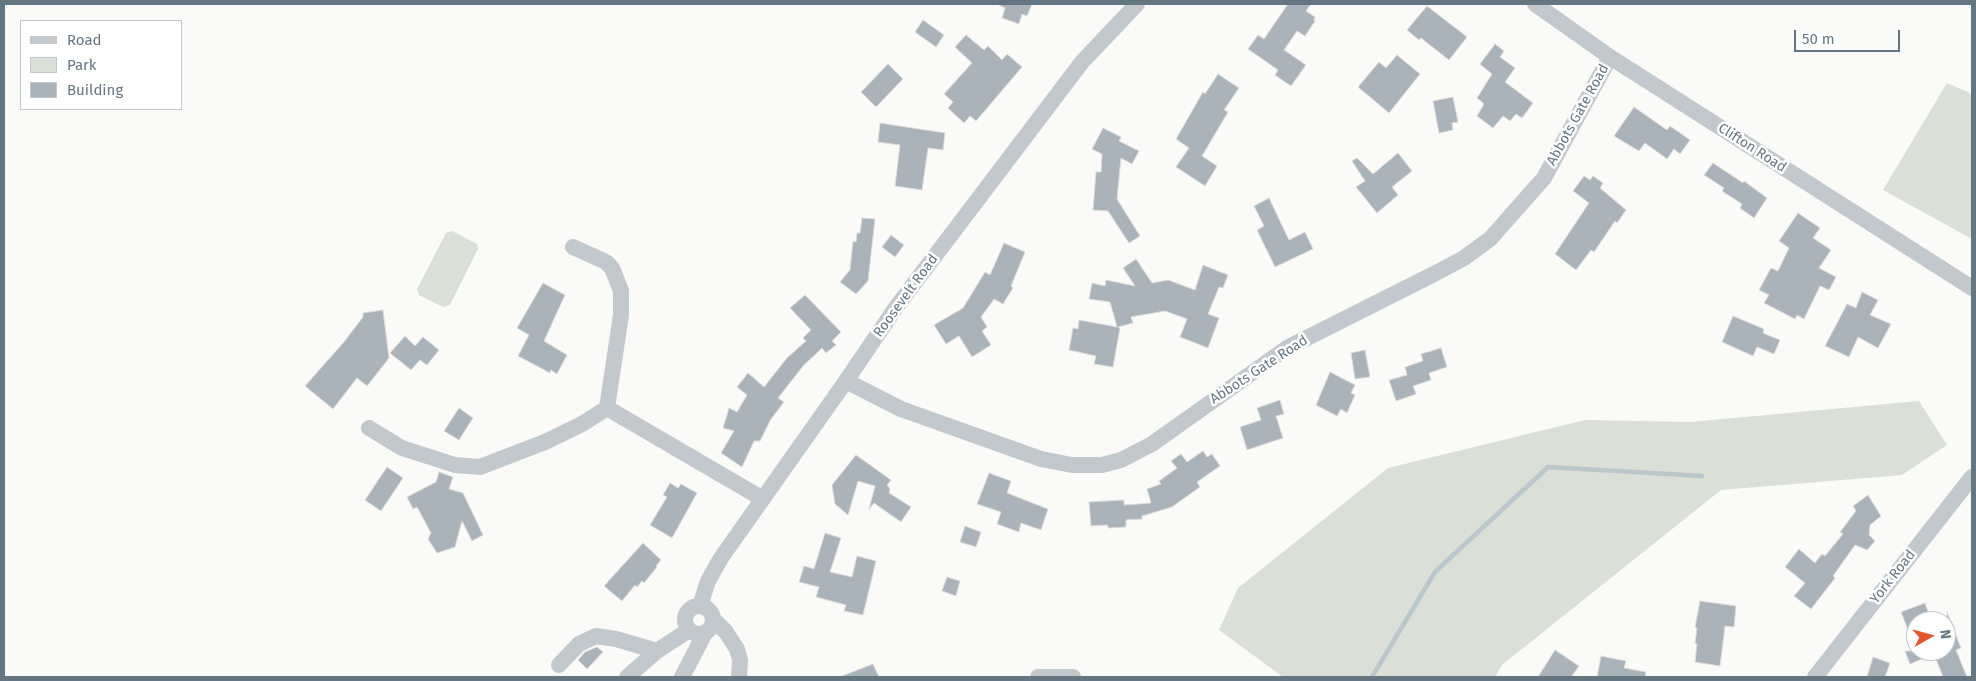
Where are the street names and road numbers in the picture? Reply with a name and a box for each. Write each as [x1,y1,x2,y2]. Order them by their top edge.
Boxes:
street label: Abbots Gate Road [1543,61,1613,169]
street label: Clifton Road [1715,120,1789,176]
street label: Roosevelt Road [870,251,942,341]
street label: Abbots Gate Road [1207,332,1311,408]
street label: York Road [1867,547,1919,607]

